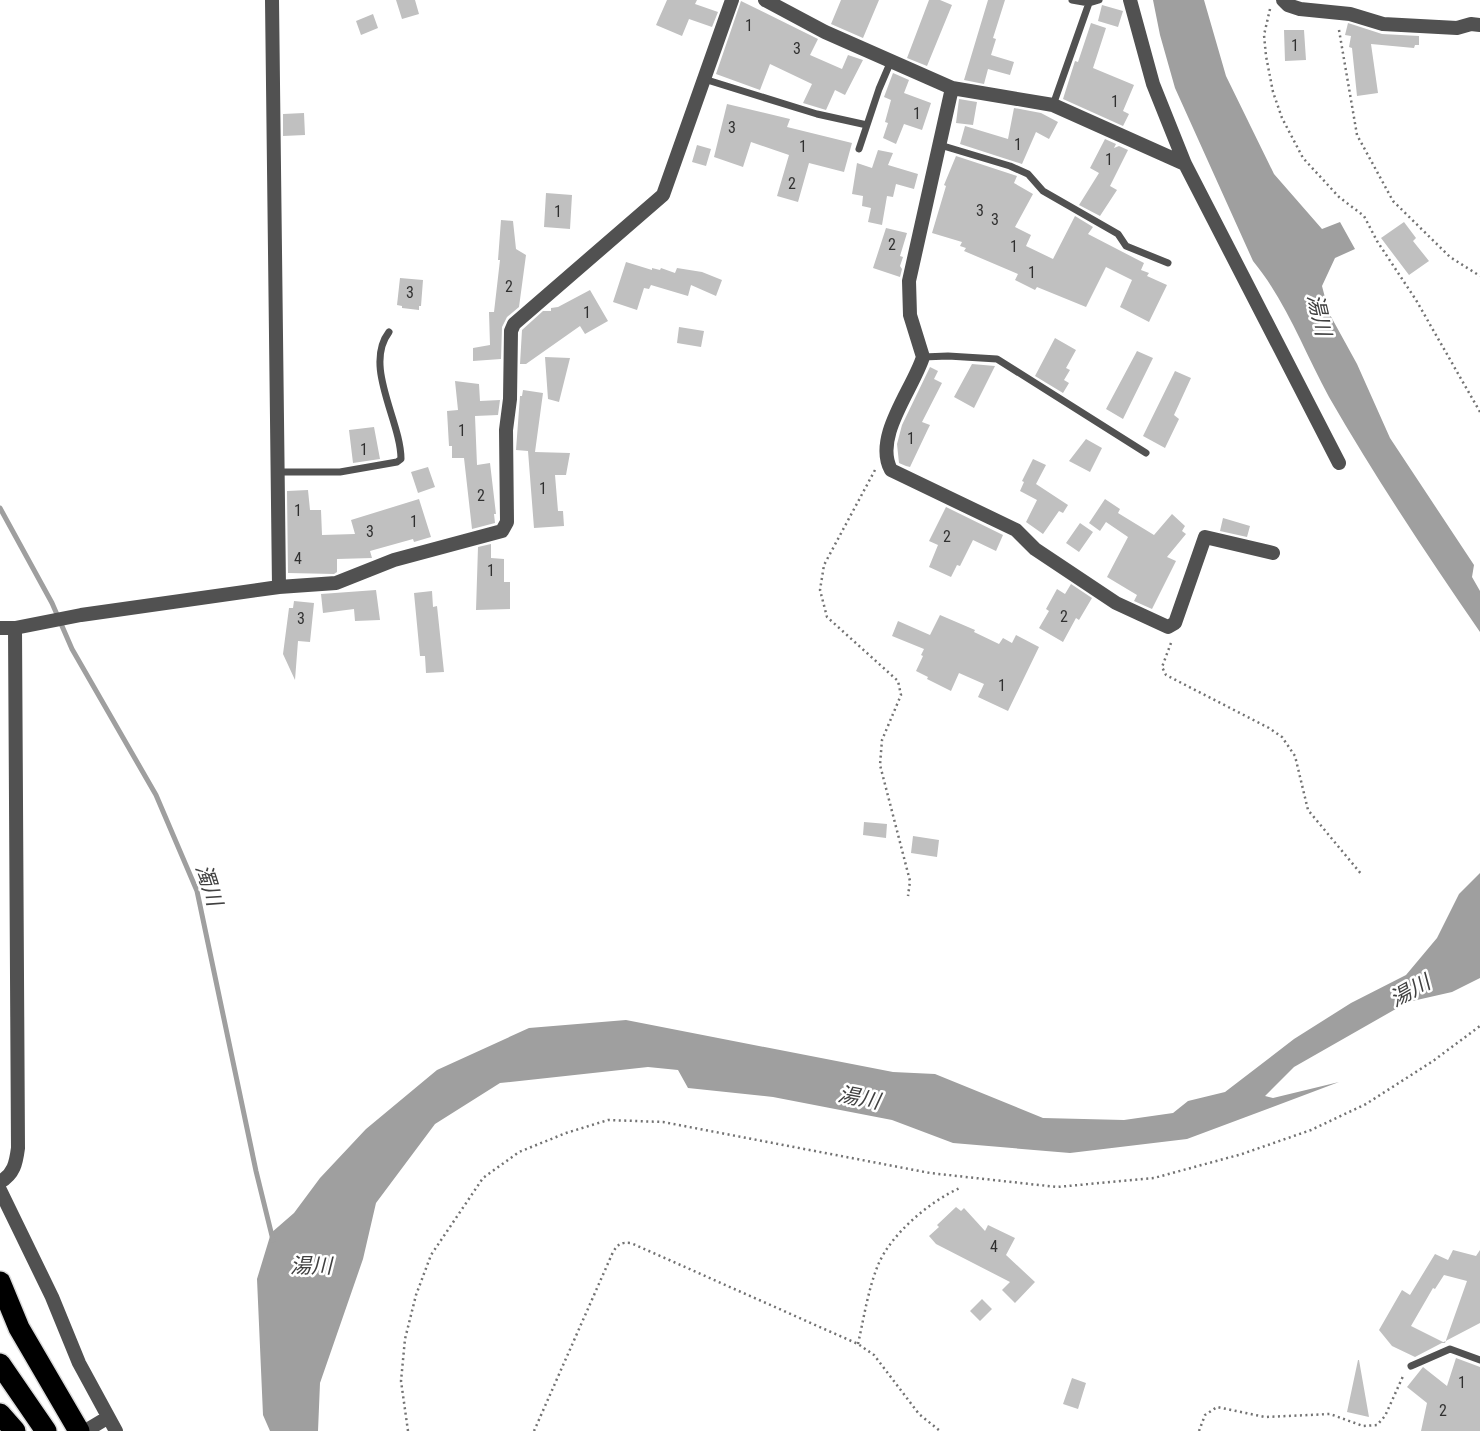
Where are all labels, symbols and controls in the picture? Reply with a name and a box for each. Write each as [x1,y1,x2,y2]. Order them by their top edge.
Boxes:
house number: 1 [745,16,753,35]
house number: 1 [1291,36,1299,55]
house number: 3 [793,39,801,58]
house number: 1 [1111,92,1119,111]
house number: 1 [913,104,921,123]
house number: 3 [728,118,736,137]
house number: 1 [1014,135,1022,154]
house number: 1 [799,137,807,156]
house number: 1 [1105,150,1113,169]
house number: 2 [788,174,796,193]
house number: 3 [976,201,984,220]
house number: 1 [554,202,562,221]
house number: 3 [991,210,999,229]
house number: 2 [888,235,896,254]
house number: 1 [1010,237,1018,256]
house number: 1 [1028,263,1036,282]
house number: 2 [505,277,513,296]
house number: 3 [406,283,414,302]
water label: 湯川 [1303,292,1336,340]
house number: 1 [583,303,591,322]
house number: 1 [458,421,466,440]
house number: 1 [907,429,915,448]
house number: 1 [360,440,368,459]
house number: 1 [539,479,547,498]
house number: 2 [477,486,485,505]
house number: 1 [294,501,302,520]
house number: 1 [410,512,418,531]
house number: 3 [366,522,374,541]
house number: 2 [943,527,951,546]
house number: 4 [294,549,302,568]
house number: 1 [487,561,495,580]
house number: 2 [1060,607,1068,626]
house number: 3 [297,609,305,628]
house number: 1 [998,676,1006,695]
water label: 濁川 [191,861,228,911]
water label: 湯川 [1386,969,1436,1012]
water label: 湯川 [836,1082,884,1114]
house number: 4 [990,1237,998,1256]
water label: 湯川 [290,1254,334,1278]
house number: 1 [1458,1373,1466,1392]
house number: 2 [1439,1401,1447,1420]

